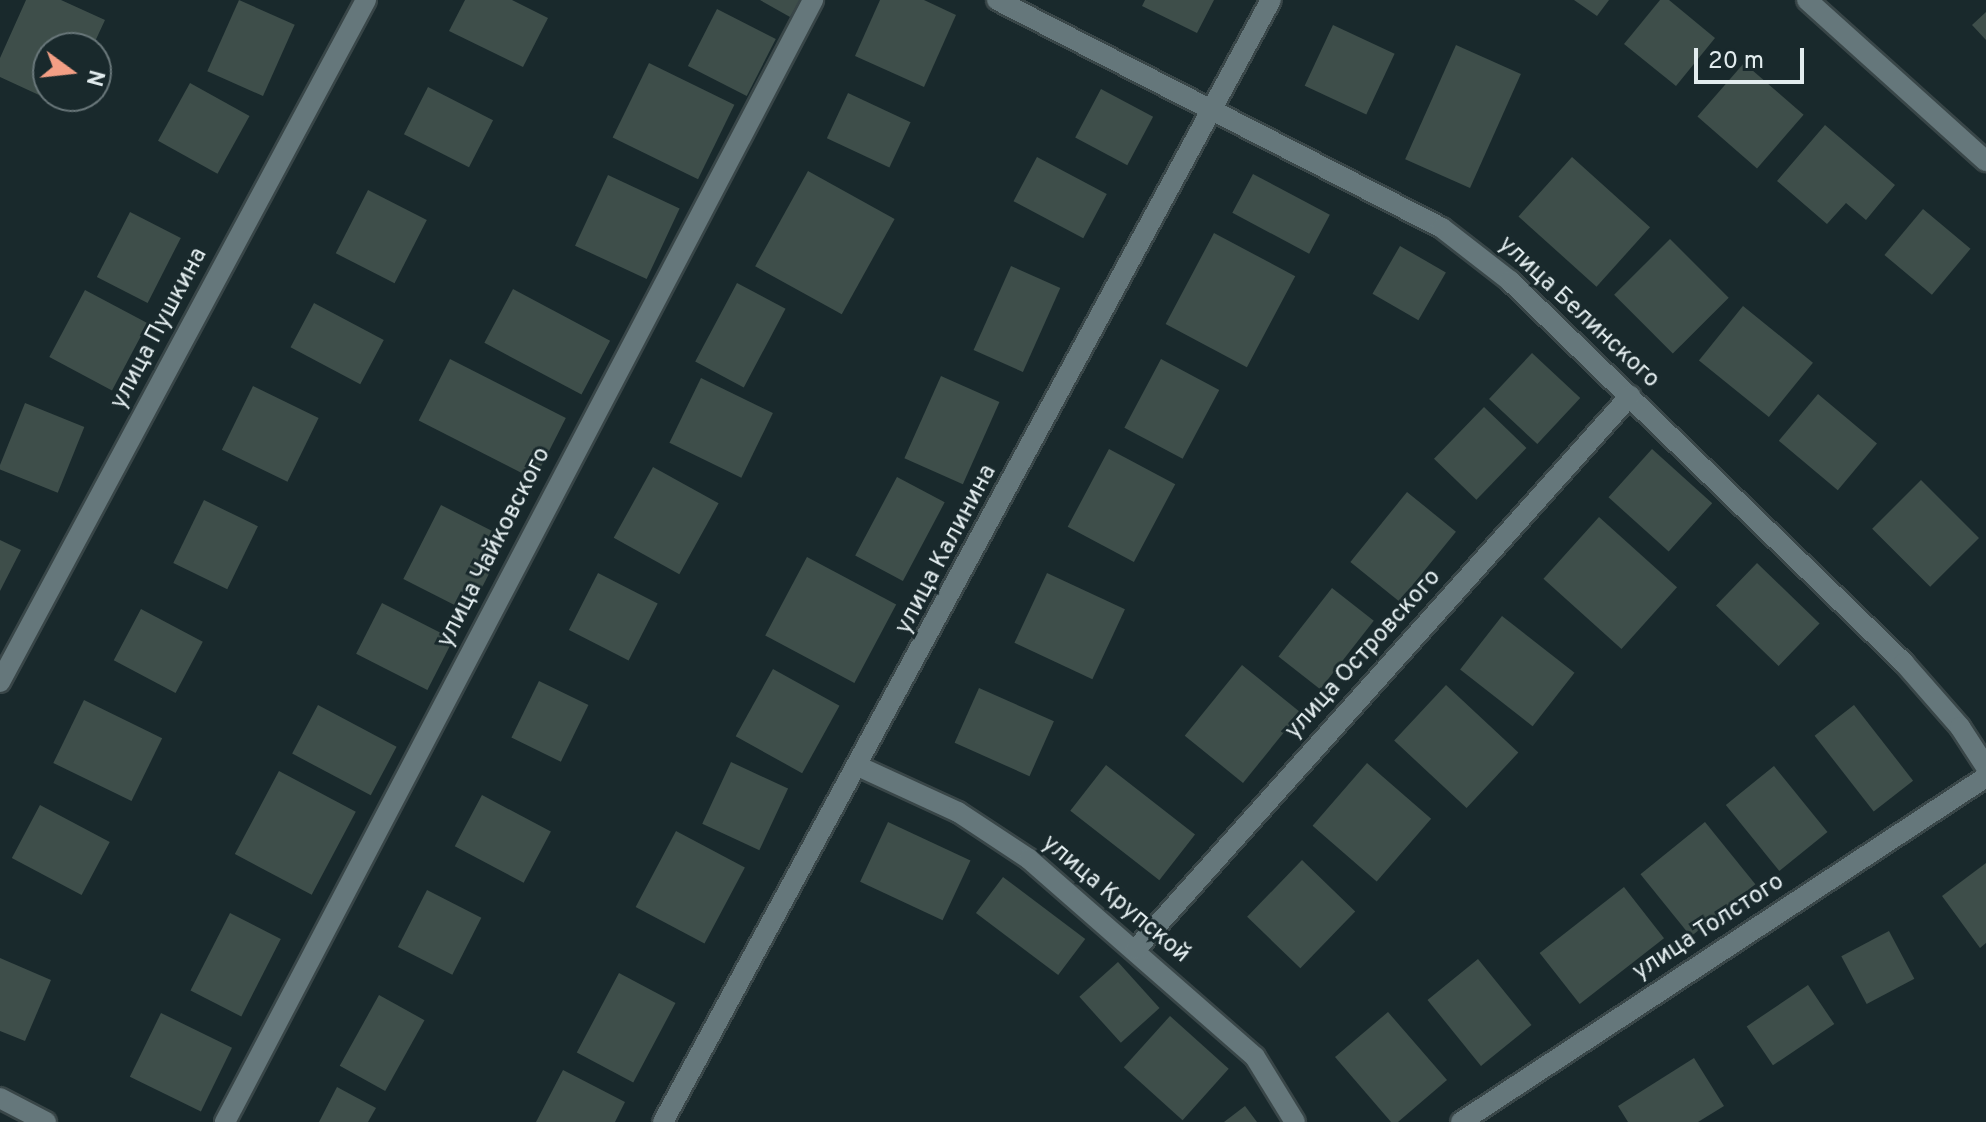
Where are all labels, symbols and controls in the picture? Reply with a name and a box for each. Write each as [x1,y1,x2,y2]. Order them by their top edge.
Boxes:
north arrow [32,32,112,112]
scale bar [1698,32,1808,82]
text: 20 m [1708,47,1764,77]
text: N [79,67,109,89]
street label: улица Белинского [1491,231,1665,395]
street label: улица Пушкина [105,243,215,415]
street label: улица Чайковского [432,443,558,653]
street label: улица Калинина [890,460,1004,640]
street label: улица Островского [1280,564,1448,746]
street label: улица Крупской [1035,830,1195,970]
street label: улица Толстого [1628,868,1790,988]

